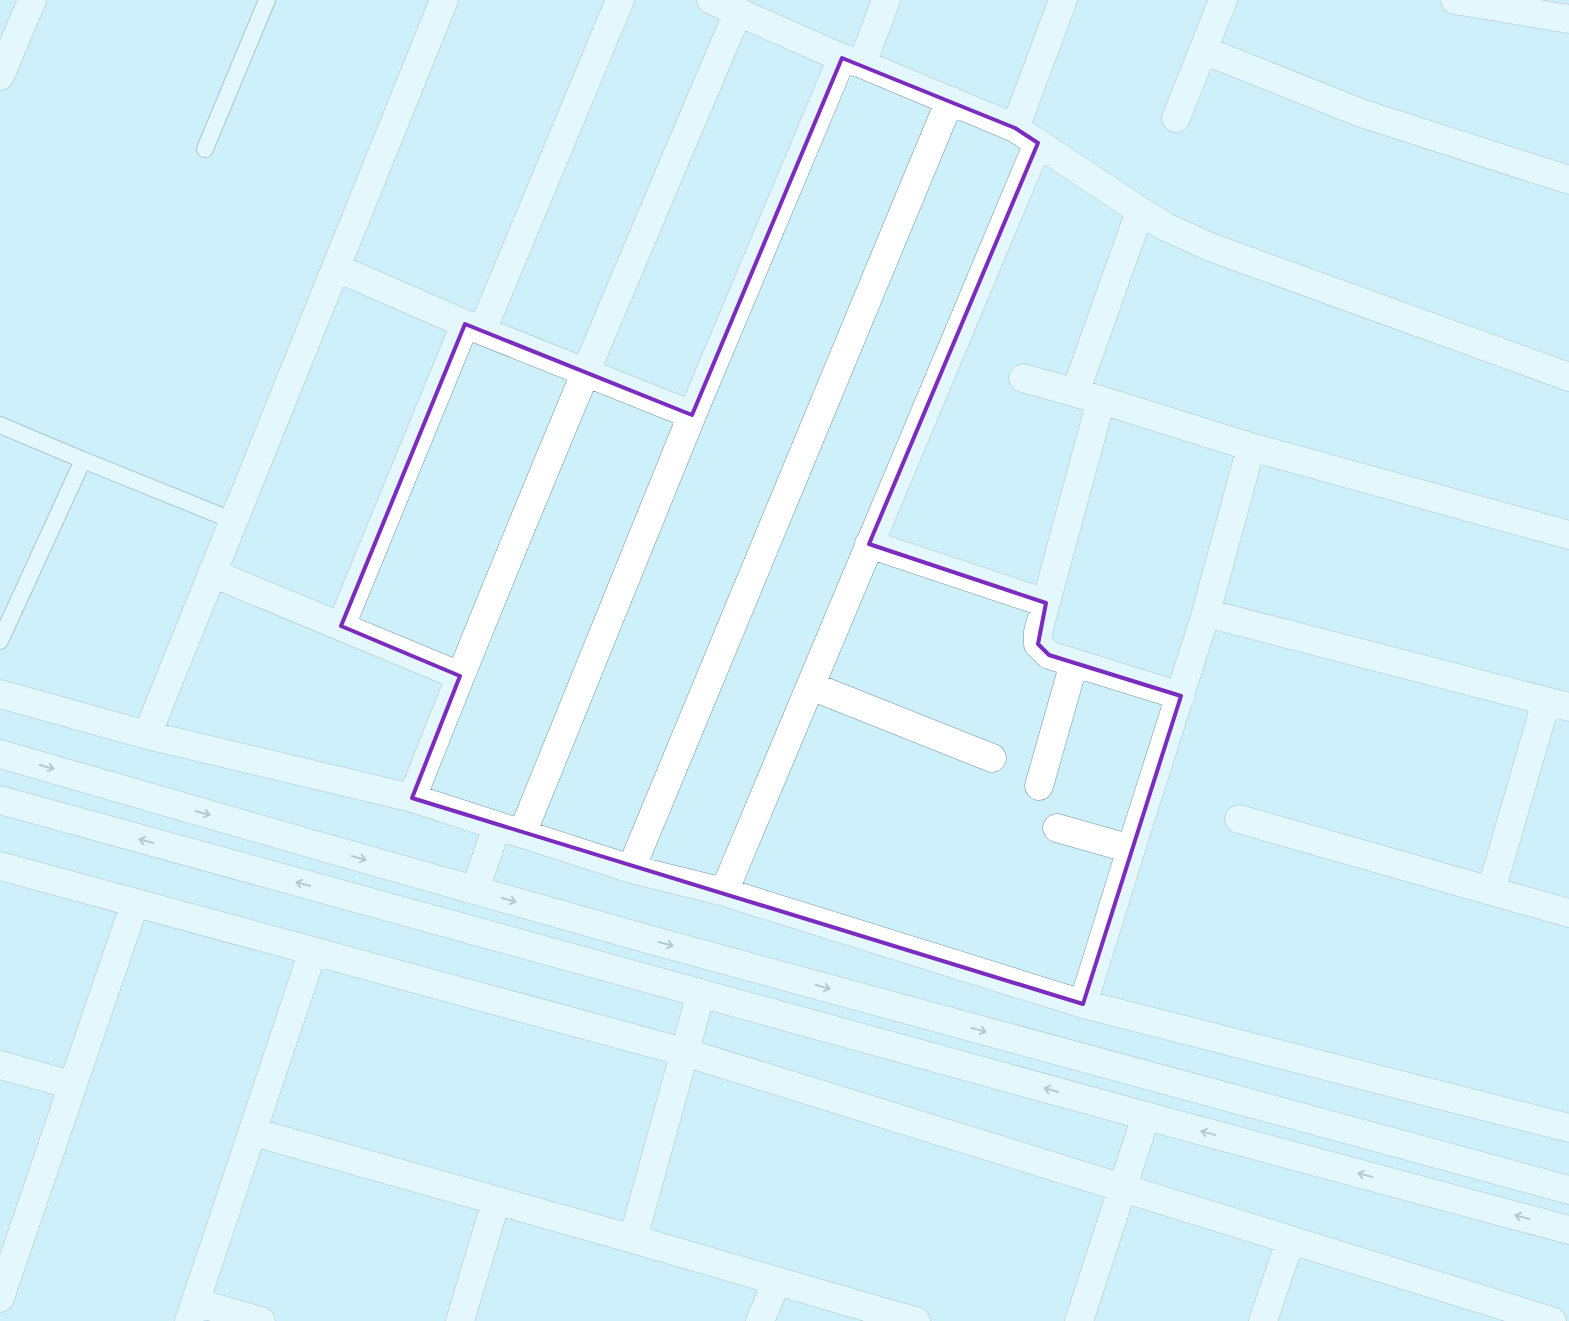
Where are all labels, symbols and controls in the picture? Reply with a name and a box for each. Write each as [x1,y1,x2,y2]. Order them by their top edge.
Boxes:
one-way arrow [38,763,54,773]
one-way arrow [194,808,210,818]
one-way arrow [138,835,154,845]
one-way arrow [351,853,367,863]
one-way arrow [295,879,311,888]
one-way arrow [501,896,517,906]
one-way arrow [657,940,673,949]
one-way arrow [814,983,830,992]
one-way arrow [971,1025,987,1035]
one-way arrow [1044,1085,1060,1094]
one-way arrow [1200,1128,1216,1137]
one-way arrow [1357,1170,1373,1180]
one-way arrow [1514,1212,1530,1222]

